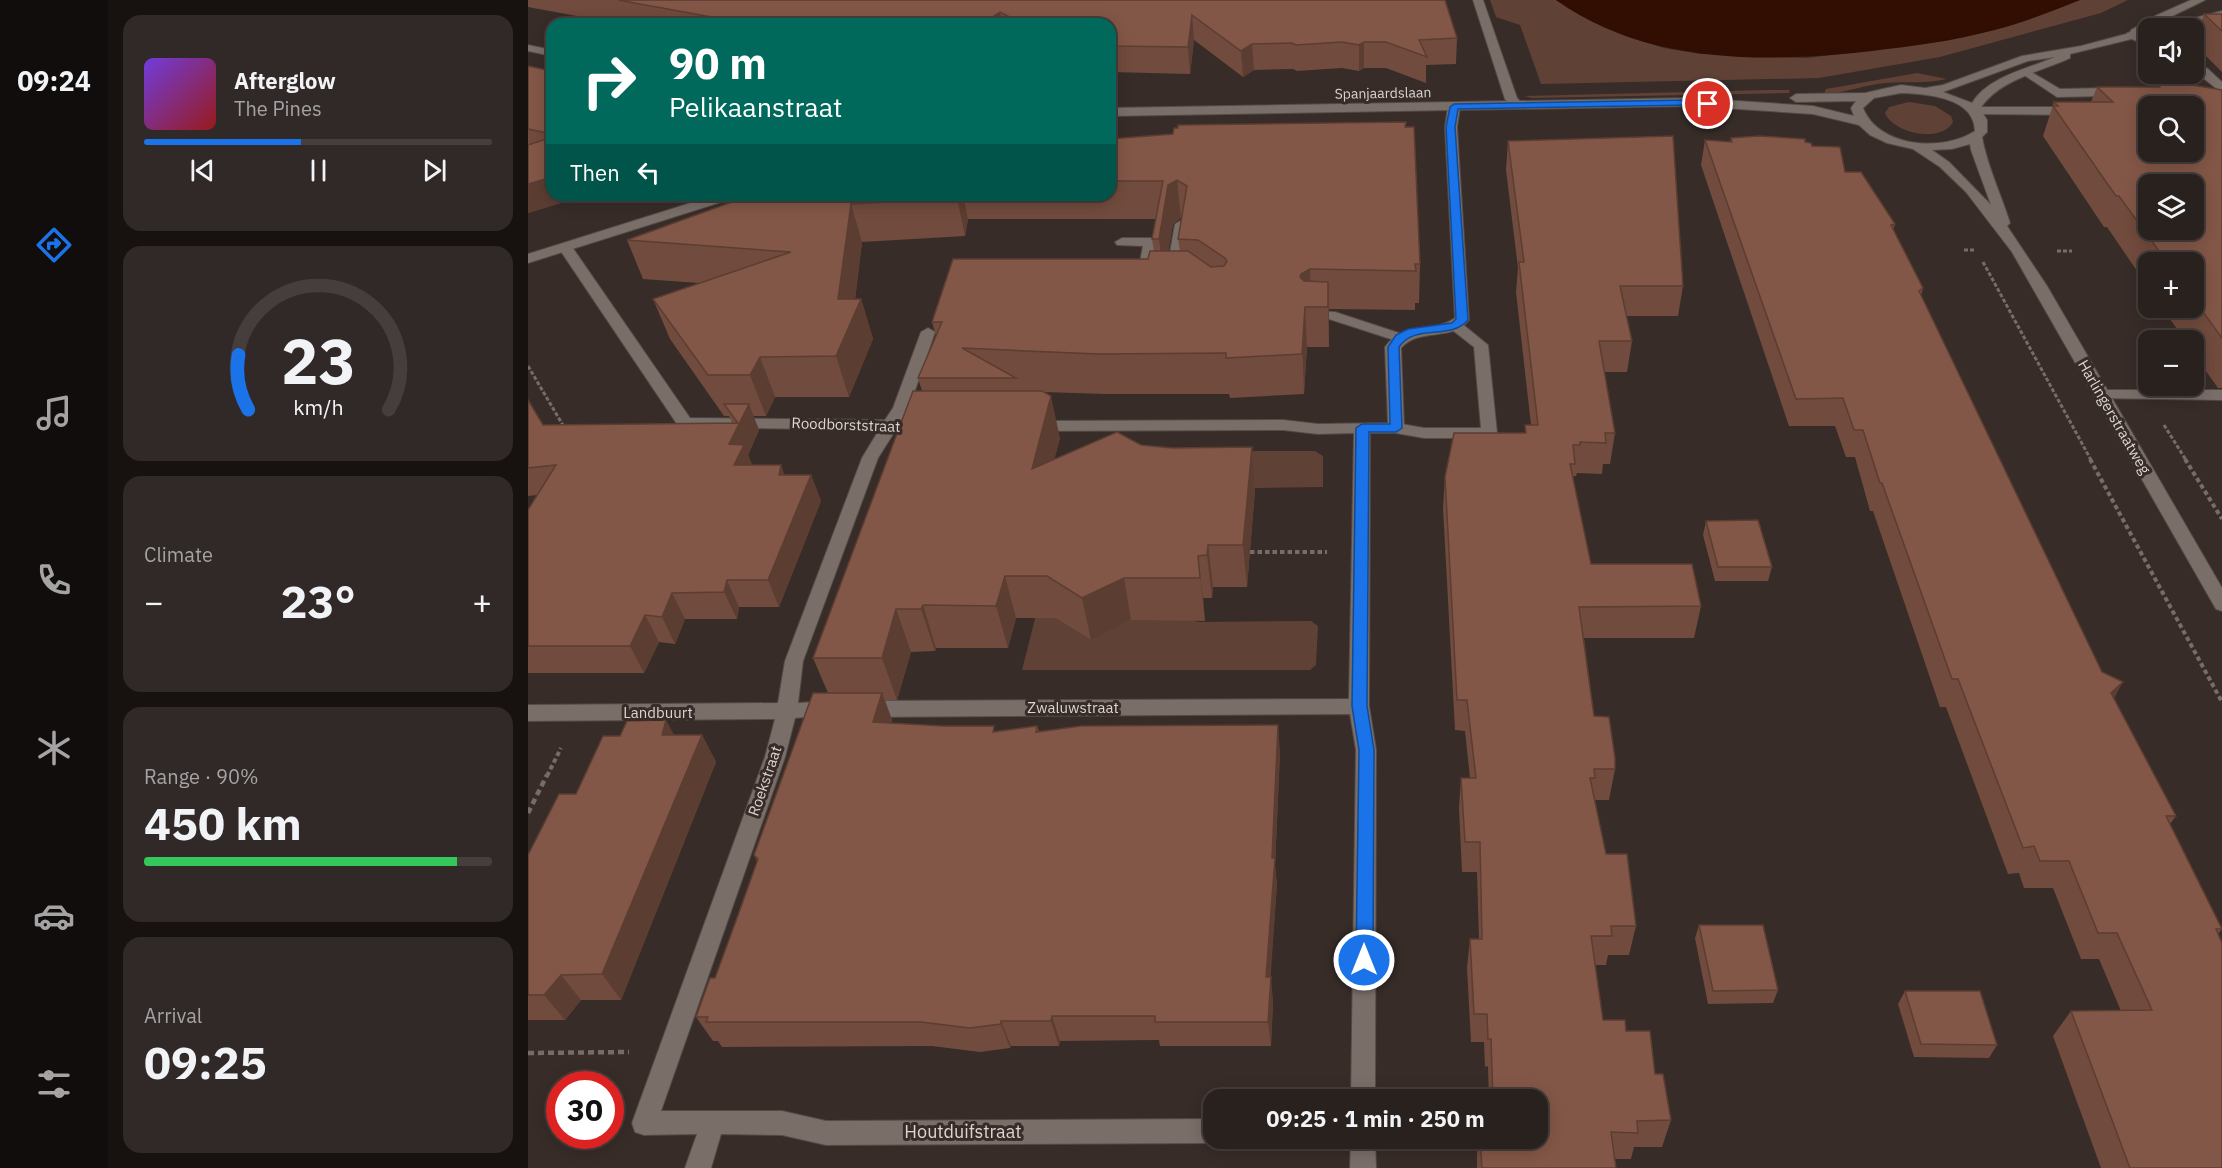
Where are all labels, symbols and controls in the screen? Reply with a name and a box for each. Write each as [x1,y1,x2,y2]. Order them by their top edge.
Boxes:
map controls [2138,18,2204,396]
button: sound [2138,18,2204,84]
text: 90 m [669,36,767,91]
icon: right [570,42,648,120]
text: 09:24 [17,63,91,98]
text: Afterglow [234,66,336,95]
pin [1682,78,1733,129]
street label: Spanjaardslaan [1334,83,1432,103]
icon: arrive [1691,87,1724,120]
text: Pelikaanstraat [669,89,843,124]
text: The Pines [234,95,322,122]
button: search [2138,96,2204,162]
icon: previous [186,154,219,187]
icon: pause [302,154,335,187]
icon: next [418,154,451,187]
icon: left [632,156,665,189]
text: Then [570,158,620,187]
button: layers [2138,174,2204,240]
icon: directions [33,224,75,266]
button: + [2138,252,2204,318]
text: 23 [281,321,355,402]
button: − [2138,330,2204,396]
street label: Harlingerstraatweg [2074,356,2155,477]
icon: music [33,392,75,434]
text: km/h [293,394,343,422]
street label: Roodborststraat [791,413,901,436]
text: Climate [144,541,213,568]
icon: phone [33,559,75,601]
text: 23° [280,572,356,630]
text: − [144,580,164,623]
text: + [472,580,492,623]
street label: Zwaluwstraat [1027,698,1119,717]
street label: Landbuurt [623,703,693,722]
icon: climate [33,727,75,769]
street label: Roekstraat [744,743,785,818]
text: Range · 90% [144,763,259,790]
text: 450 km [144,794,302,852]
icon: car [33,895,75,937]
position arrow [1332,928,1396,992]
text: Arrival [144,1002,202,1029]
text: 09:25 [144,1033,267,1091]
icon: filters [33,1063,75,1105]
speed limit sign: 30 [546,1071,624,1149]
text: 09:25 · 1 min · 250 m [1266,1104,1485,1133]
street label: Houtduifstraat [904,1120,1022,1143]

